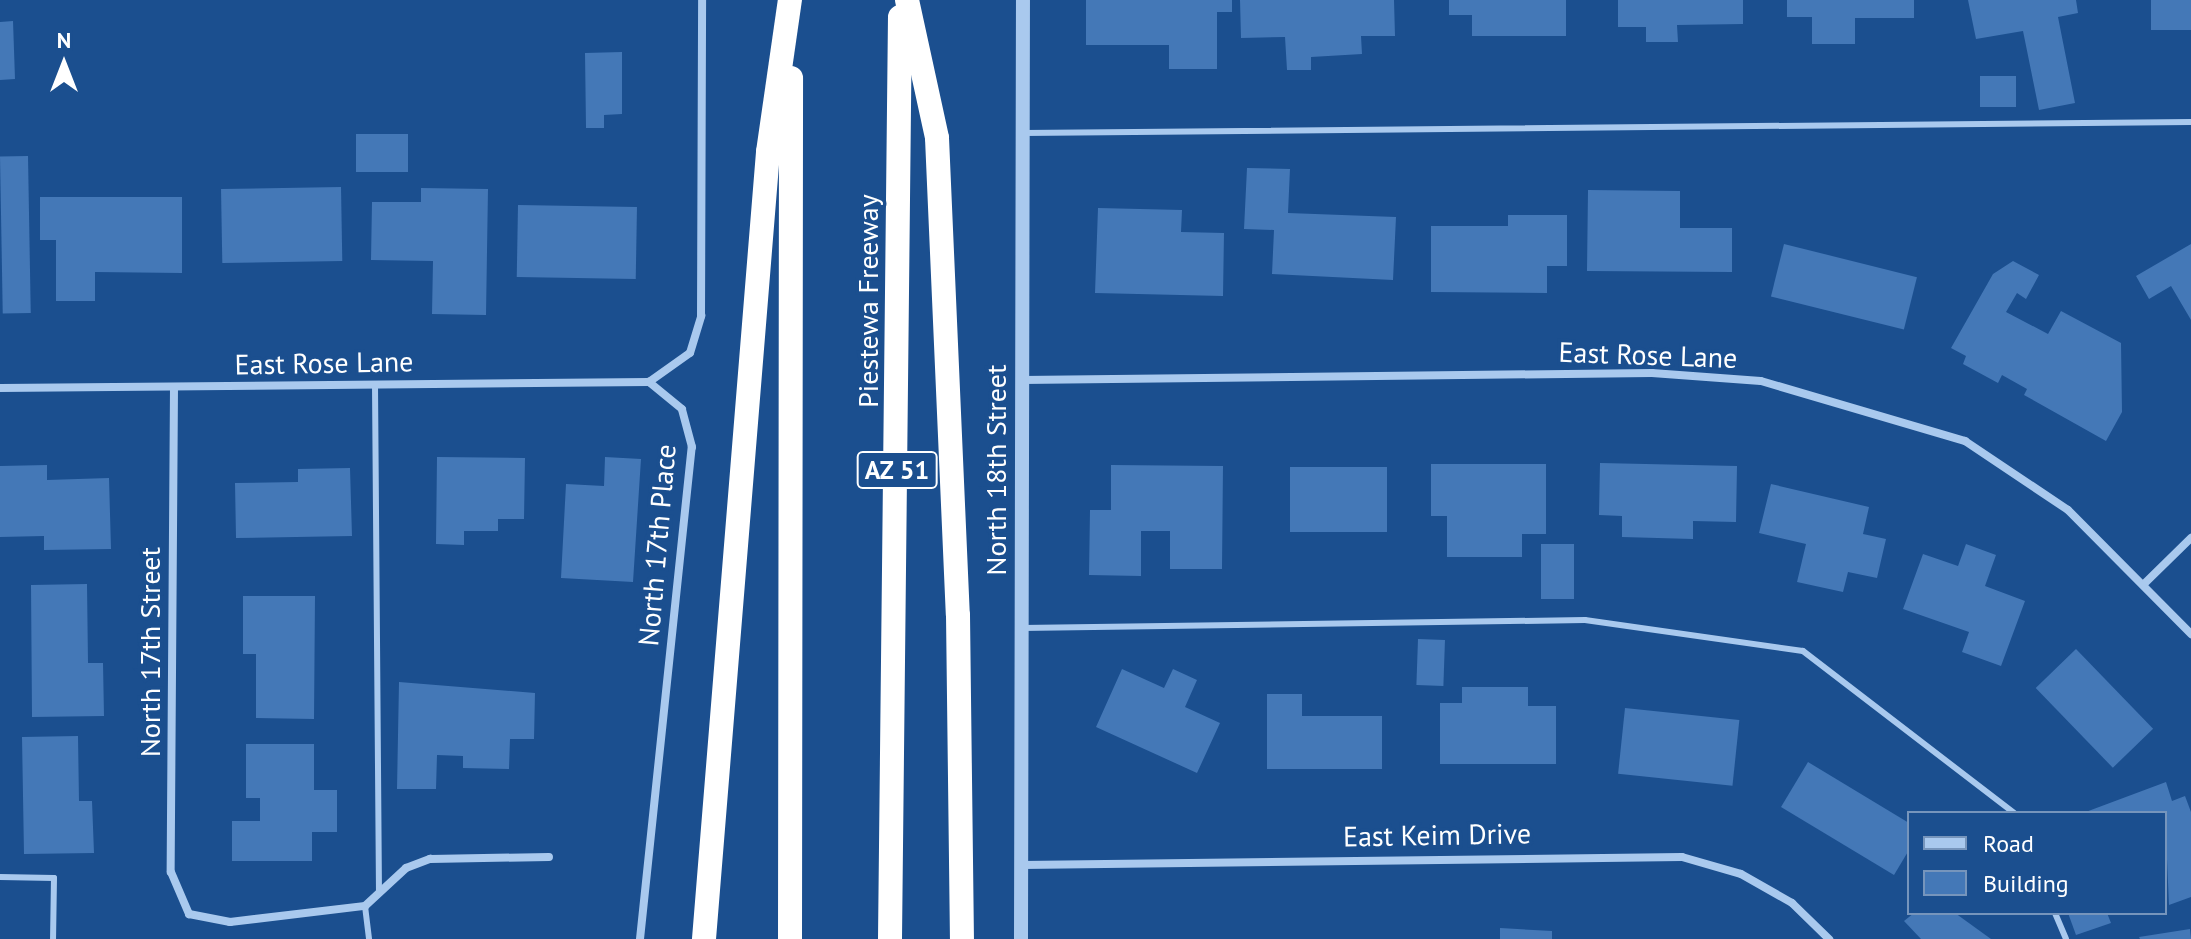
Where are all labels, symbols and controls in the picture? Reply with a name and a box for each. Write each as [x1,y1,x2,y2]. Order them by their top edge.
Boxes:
north arrow [24,24,104,104]
text: N [57,26,71,54]
street label: Piestewa Freeway [851,194,885,408]
street label: East Rose Lane [1558,335,1738,375]
street label: East Rose Lane [234,345,414,381]
street label: North 18th Street [979,365,1013,575]
street label: North 17th Place [631,443,683,647]
road number: AZ 51 [855,448,939,492]
street label: North 17th Street [133,547,167,757]
legend [1907,811,2167,915]
street label: East Keim Drive [1343,817,1531,853]
text: Road [1983,828,2034,859]
text: Building [1983,868,2069,899]

